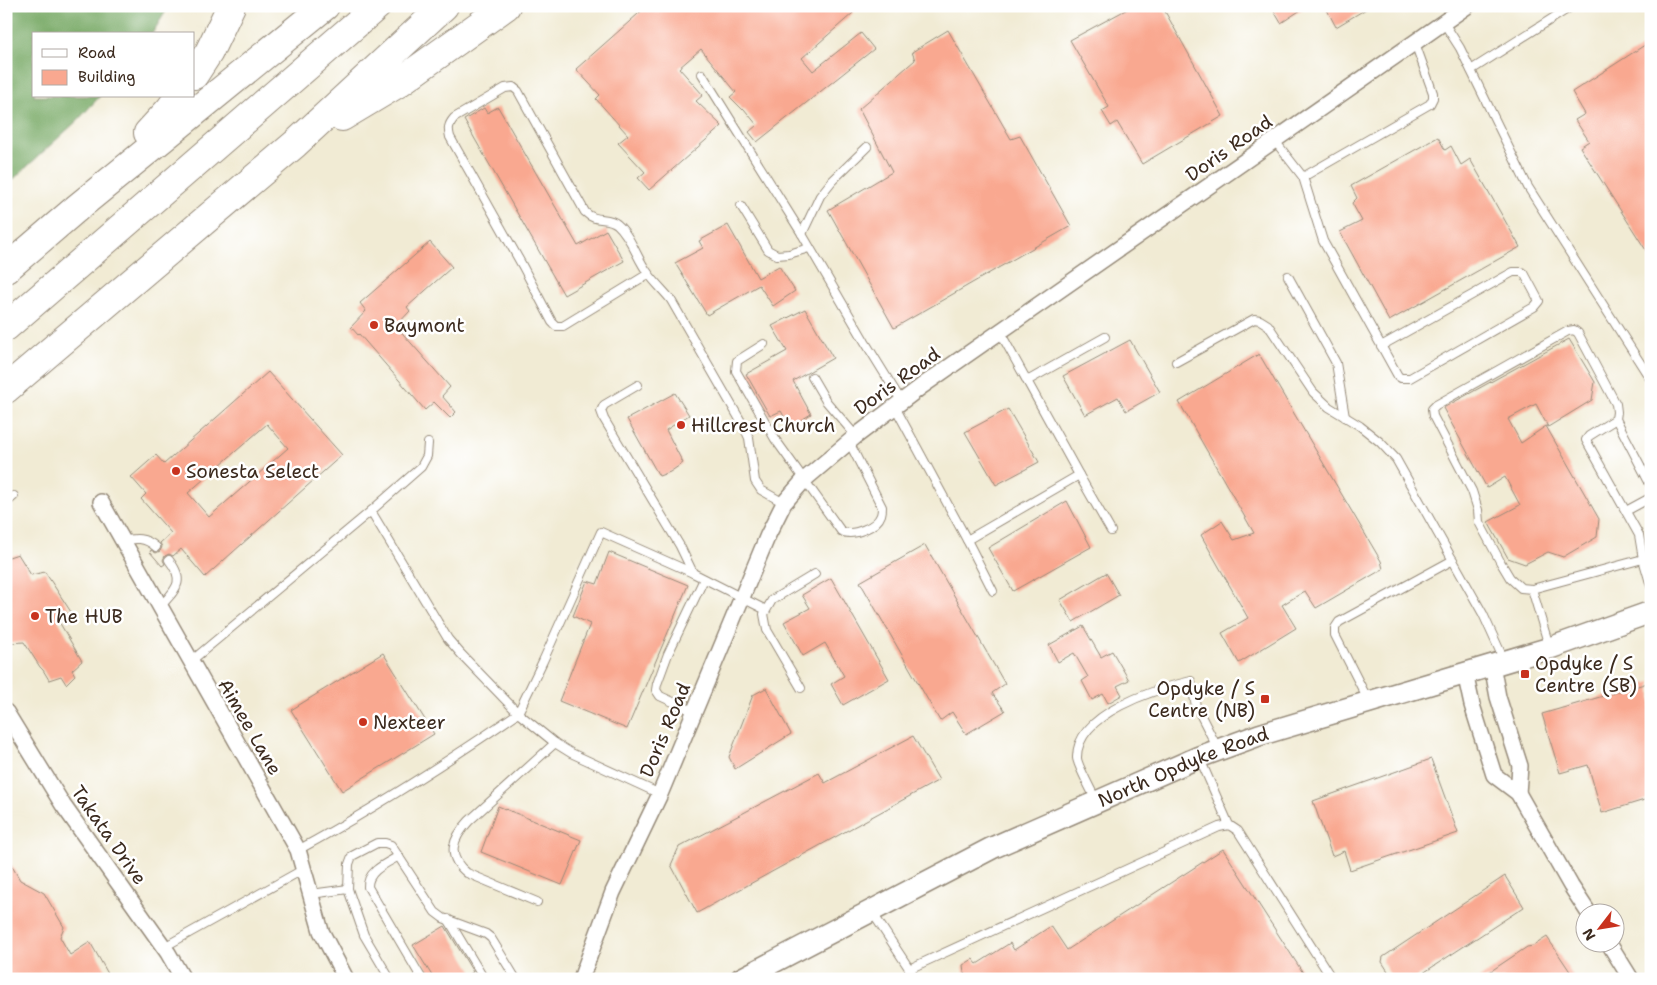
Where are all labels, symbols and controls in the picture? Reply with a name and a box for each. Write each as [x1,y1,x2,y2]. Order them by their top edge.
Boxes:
legend [32,32,195,98]
text: Road [78,43,116,63]
text: Building [78,67,135,87]
street label: Doris Road [1181,109,1277,187]
place label: Baymont [384,313,465,338]
marker: Baymont [368,319,380,331]
street label: Doris Road [849,341,945,421]
place label: Hillcrest Church [691,413,835,438]
marker: Hillcrest Church [675,419,687,431]
place label: Sonesta Select [186,459,319,484]
marker: Sonesta Select [170,465,182,477]
place label: The HUB [45,604,123,629]
marker: The HUB [29,610,41,622]
place label: Opdyke / S Centre (SB) [1535,651,1637,698]
marker: Opdyke / S Centre (SB) [1519,668,1531,680]
street label: Aimee Lane [212,674,288,780]
place label: Opdyke / S Centre (NB) [1148,676,1255,723]
street label: Doris Road [634,679,696,781]
marker: Opdyke / S Centre (NB) [1259,693,1271,705]
place label: Nexteer [373,710,446,735]
marker: Nexteer [357,716,369,728]
street label: North Opdyke Road [1094,720,1271,813]
street label: Takata Drive [66,780,152,890]
north arrow [1574,902,1624,952]
text: N [1578,925,1599,944]

